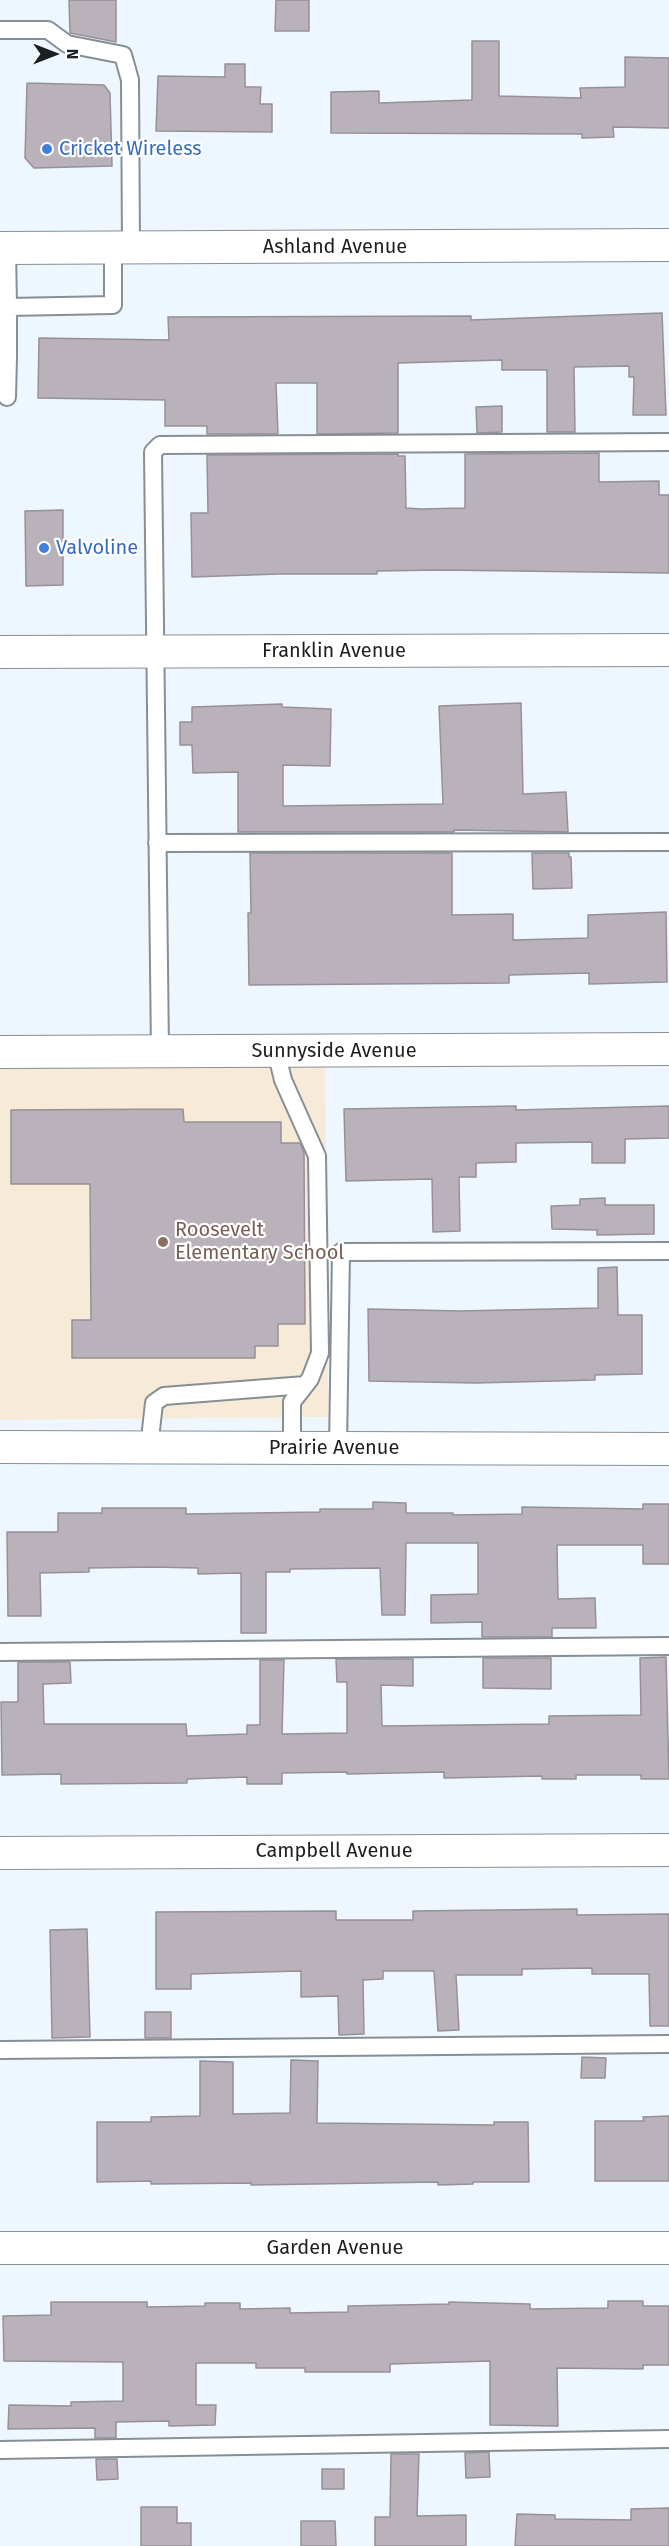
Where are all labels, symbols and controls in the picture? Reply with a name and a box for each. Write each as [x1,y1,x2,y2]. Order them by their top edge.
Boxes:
north arrow [24,24,84,84]
text: N [63,49,82,59]
place label: Cricket Wireless [59,137,202,161]
marker: Cricket Wireless [40,142,54,156]
street label: Ashland Avenue [263,235,407,259]
place label: Valvoline [56,536,138,560]
marker: Valvoline [37,541,51,555]
street label: Franklin Avenue [262,639,406,663]
street label: Sunnyside Avenue [251,1039,417,1063]
place label: Roosevelt Elementary School [175,1218,344,1265]
marker: Roosevelt Elementary School [156,1235,170,1249]
street label: Prairie Avenue [269,1436,399,1460]
street label: Campbell Avenue [255,1839,413,1863]
street label: Garden Avenue [267,2236,403,2260]

